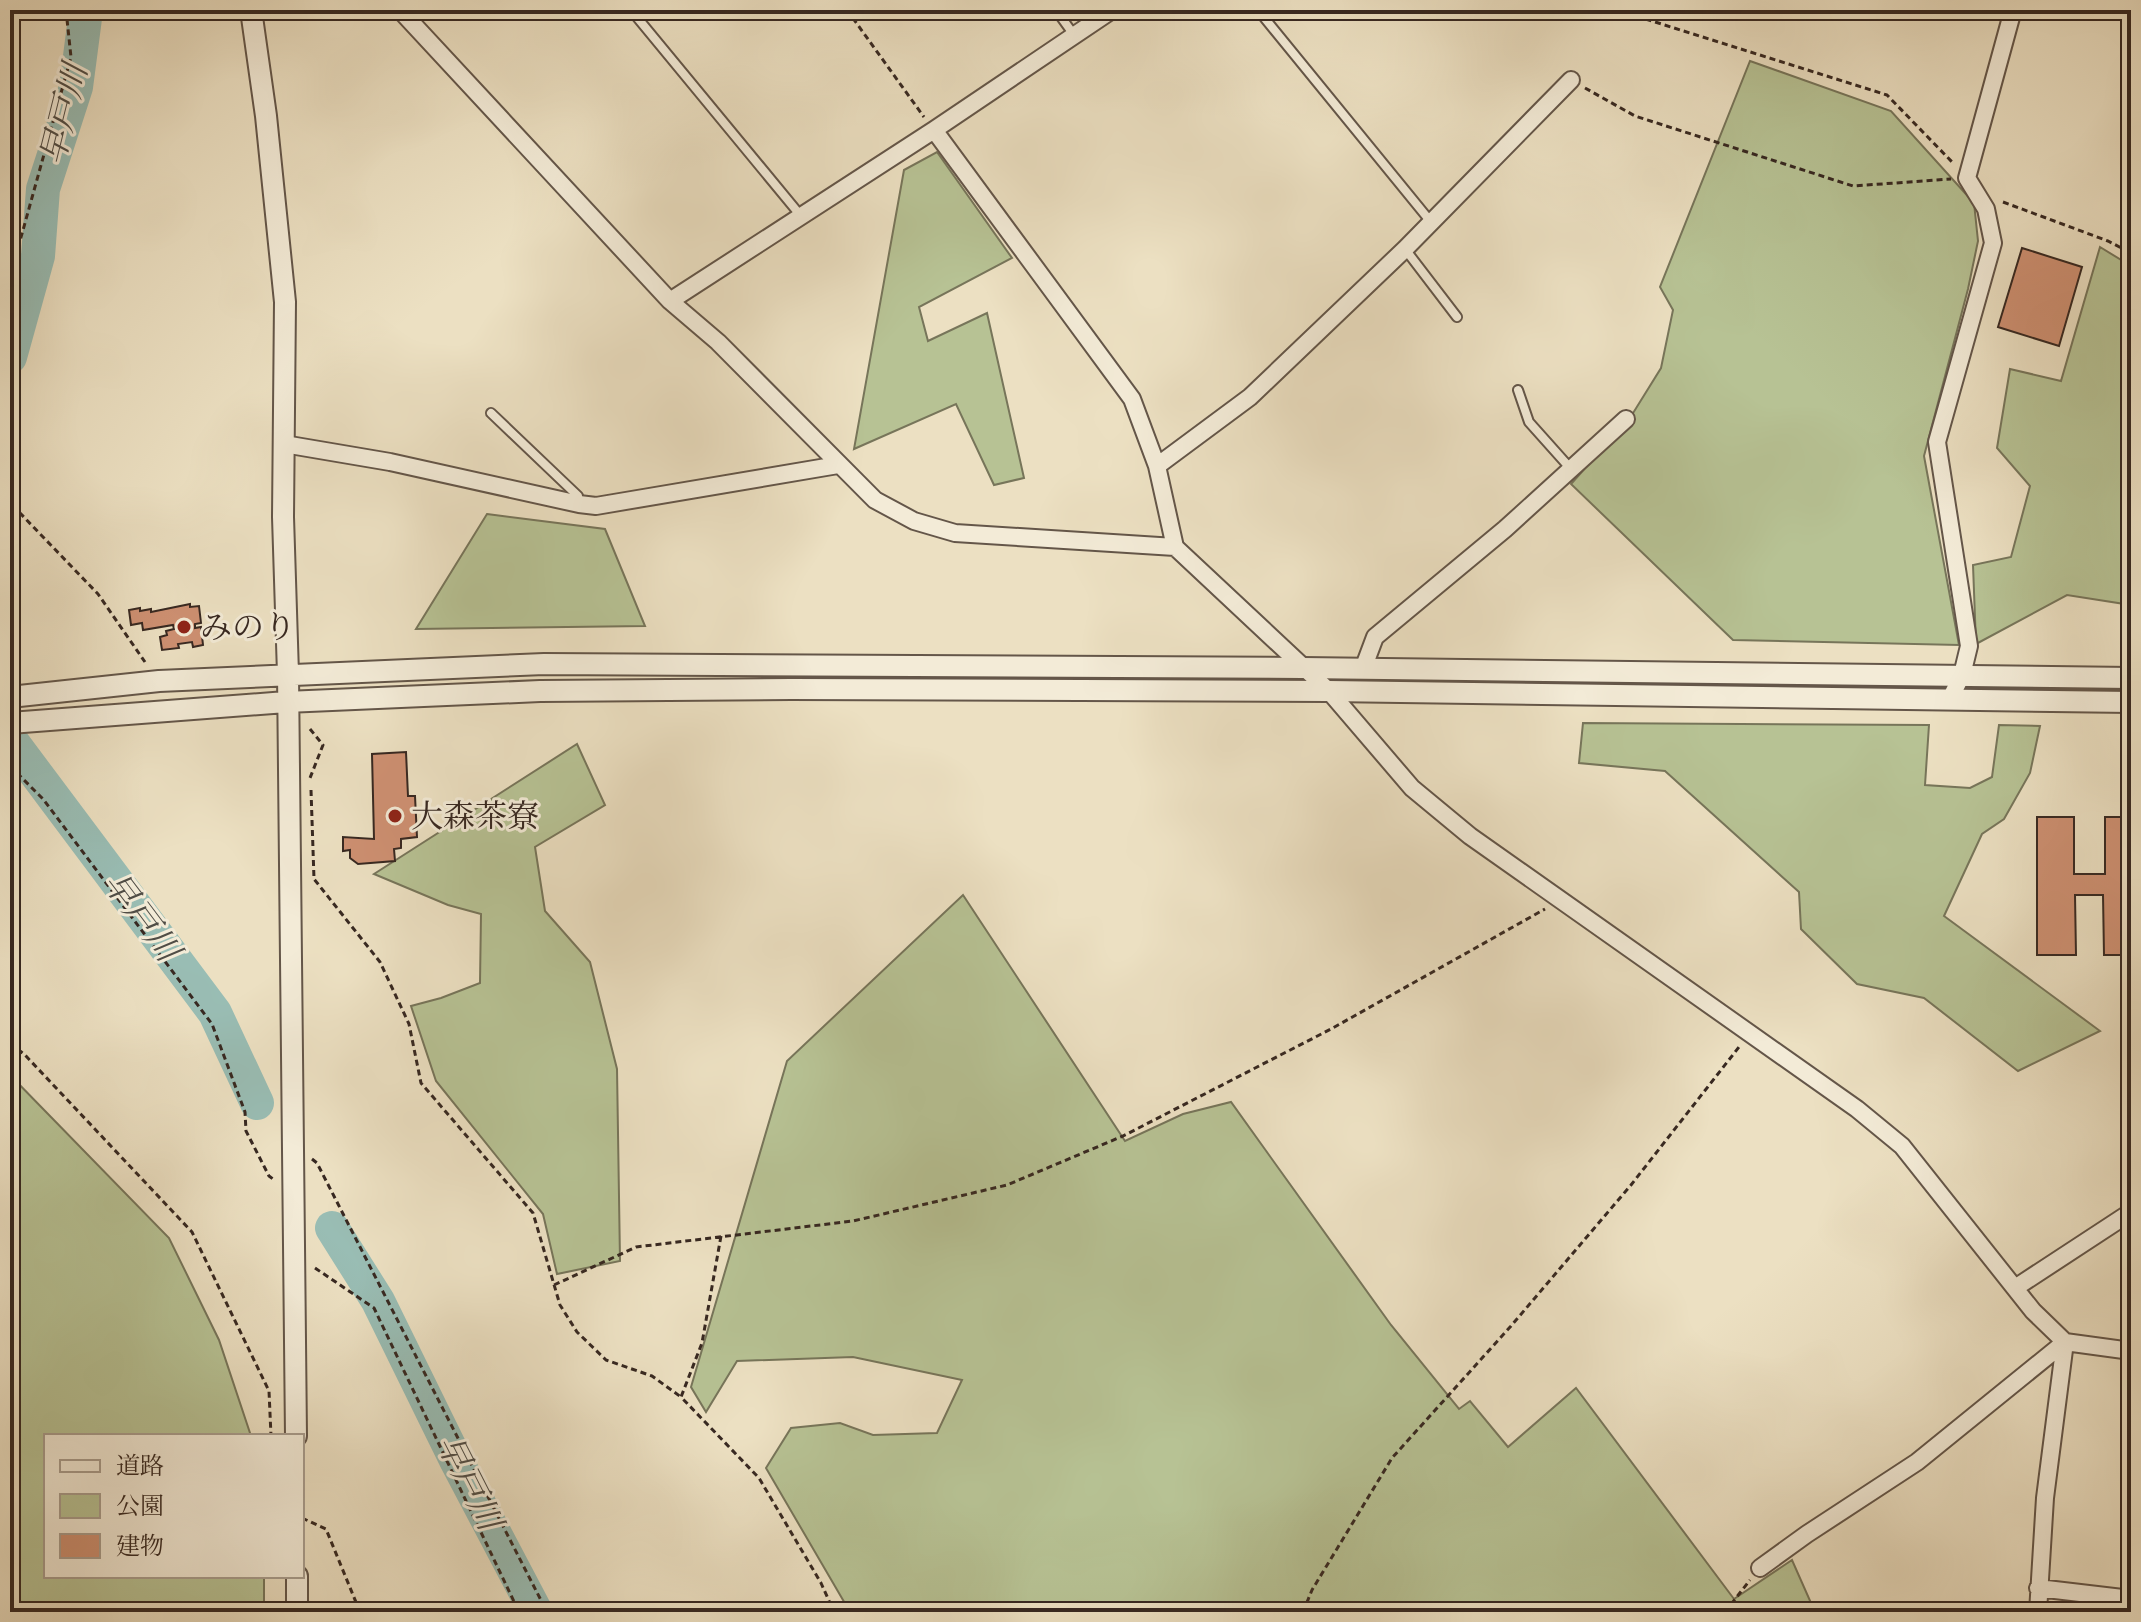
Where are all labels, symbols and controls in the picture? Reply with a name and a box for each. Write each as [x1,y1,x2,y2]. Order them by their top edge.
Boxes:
water label: 早戸川 [31,56,97,169]
place label: みのり [200,608,296,647]
marker: みのり [175,618,193,636]
place label: 大森茶寮 [411,797,539,836]
marker: 大森茶寮 [386,807,404,825]
water label: 早戸川 [95,863,191,973]
water label: 早戸川 [428,1427,513,1541]
legend [44,1434,304,1578]
text: 道路 [116,1451,164,1481]
text: 公園 [116,1491,164,1521]
text: 建物 [116,1531,164,1561]

